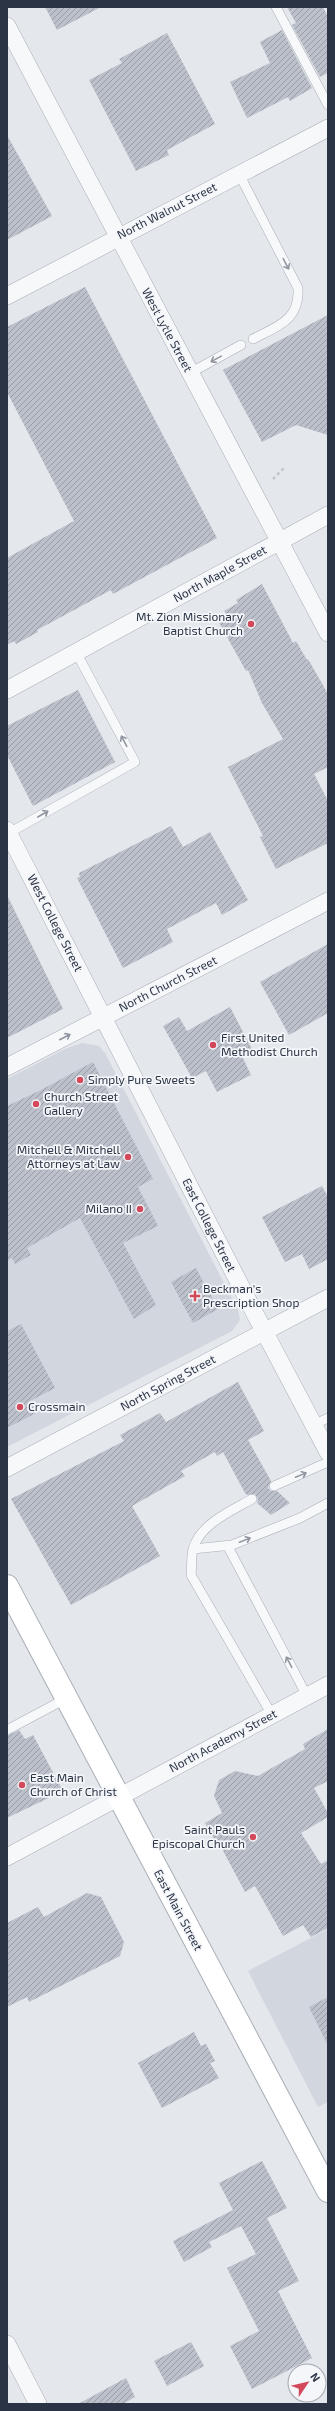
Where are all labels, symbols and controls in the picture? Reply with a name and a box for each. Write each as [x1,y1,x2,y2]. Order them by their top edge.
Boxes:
street label: North Walnut Street [114,179,219,241]
one-way arrow [283,258,290,270]
street label: West Lytle Street [140,285,196,374]
one-way arrow [210,356,222,364]
street label: North Maple Street [170,541,269,605]
place label: Mt. Zion Missionary Baptist Church [136,609,244,637]
marker: Mt. Zion Missionary Baptist Church [246,619,256,629]
one-way arrow [120,735,127,747]
one-way arrow [37,810,49,818]
street label: West College Street [25,872,87,974]
street label: North Church Street [116,952,219,1014]
place label: First United Methodist Church [221,1030,318,1058]
one-way arrow [59,1033,71,1040]
marker: First United Methodist Church [208,1040,218,1050]
place label: Simply Pure Sweets [88,1072,195,1086]
marker: Simply Pure Sweets [75,1075,85,1085]
place label: Church Street Gallery [44,1089,119,1117]
marker: Church Street Gallery [31,1099,41,1109]
place label: Mitchell & Mitchell Attorneys at Law [17,1142,120,1170]
marker: Mitchell & Mitchell Attorneys at Law [123,1152,133,1162]
street label: East College Street [180,1175,240,1274]
place label: Milano II [86,1201,132,1215]
marker: Milano II [135,1204,145,1214]
place label: Beckman's Prescription Shop [203,1281,299,1309]
marker: Beckman's Prescription Shop [190,1291,200,1301]
street label: North Spring Street [118,1351,218,1413]
place label: Crossmain [28,1399,86,1413]
marker: Crossmain [15,1402,25,1412]
one-way arrow [295,1470,307,1478]
one-way arrow [238,1535,250,1543]
one-way arrow [285,1656,292,1668]
street label: North Academy Street [166,1706,279,1774]
place label: East Main Church of Christ [30,1770,117,1798]
marker: East Main Church of Christ [17,1780,27,1790]
place label: Saint Pauls Episcopal Church [152,1822,245,1850]
marker: Saint Pauls Episcopal Church [248,1832,258,1842]
street label: East Main Street [152,1867,206,1953]
north arrow [287,2363,327,2403]
text: N [308,2370,323,2384]

